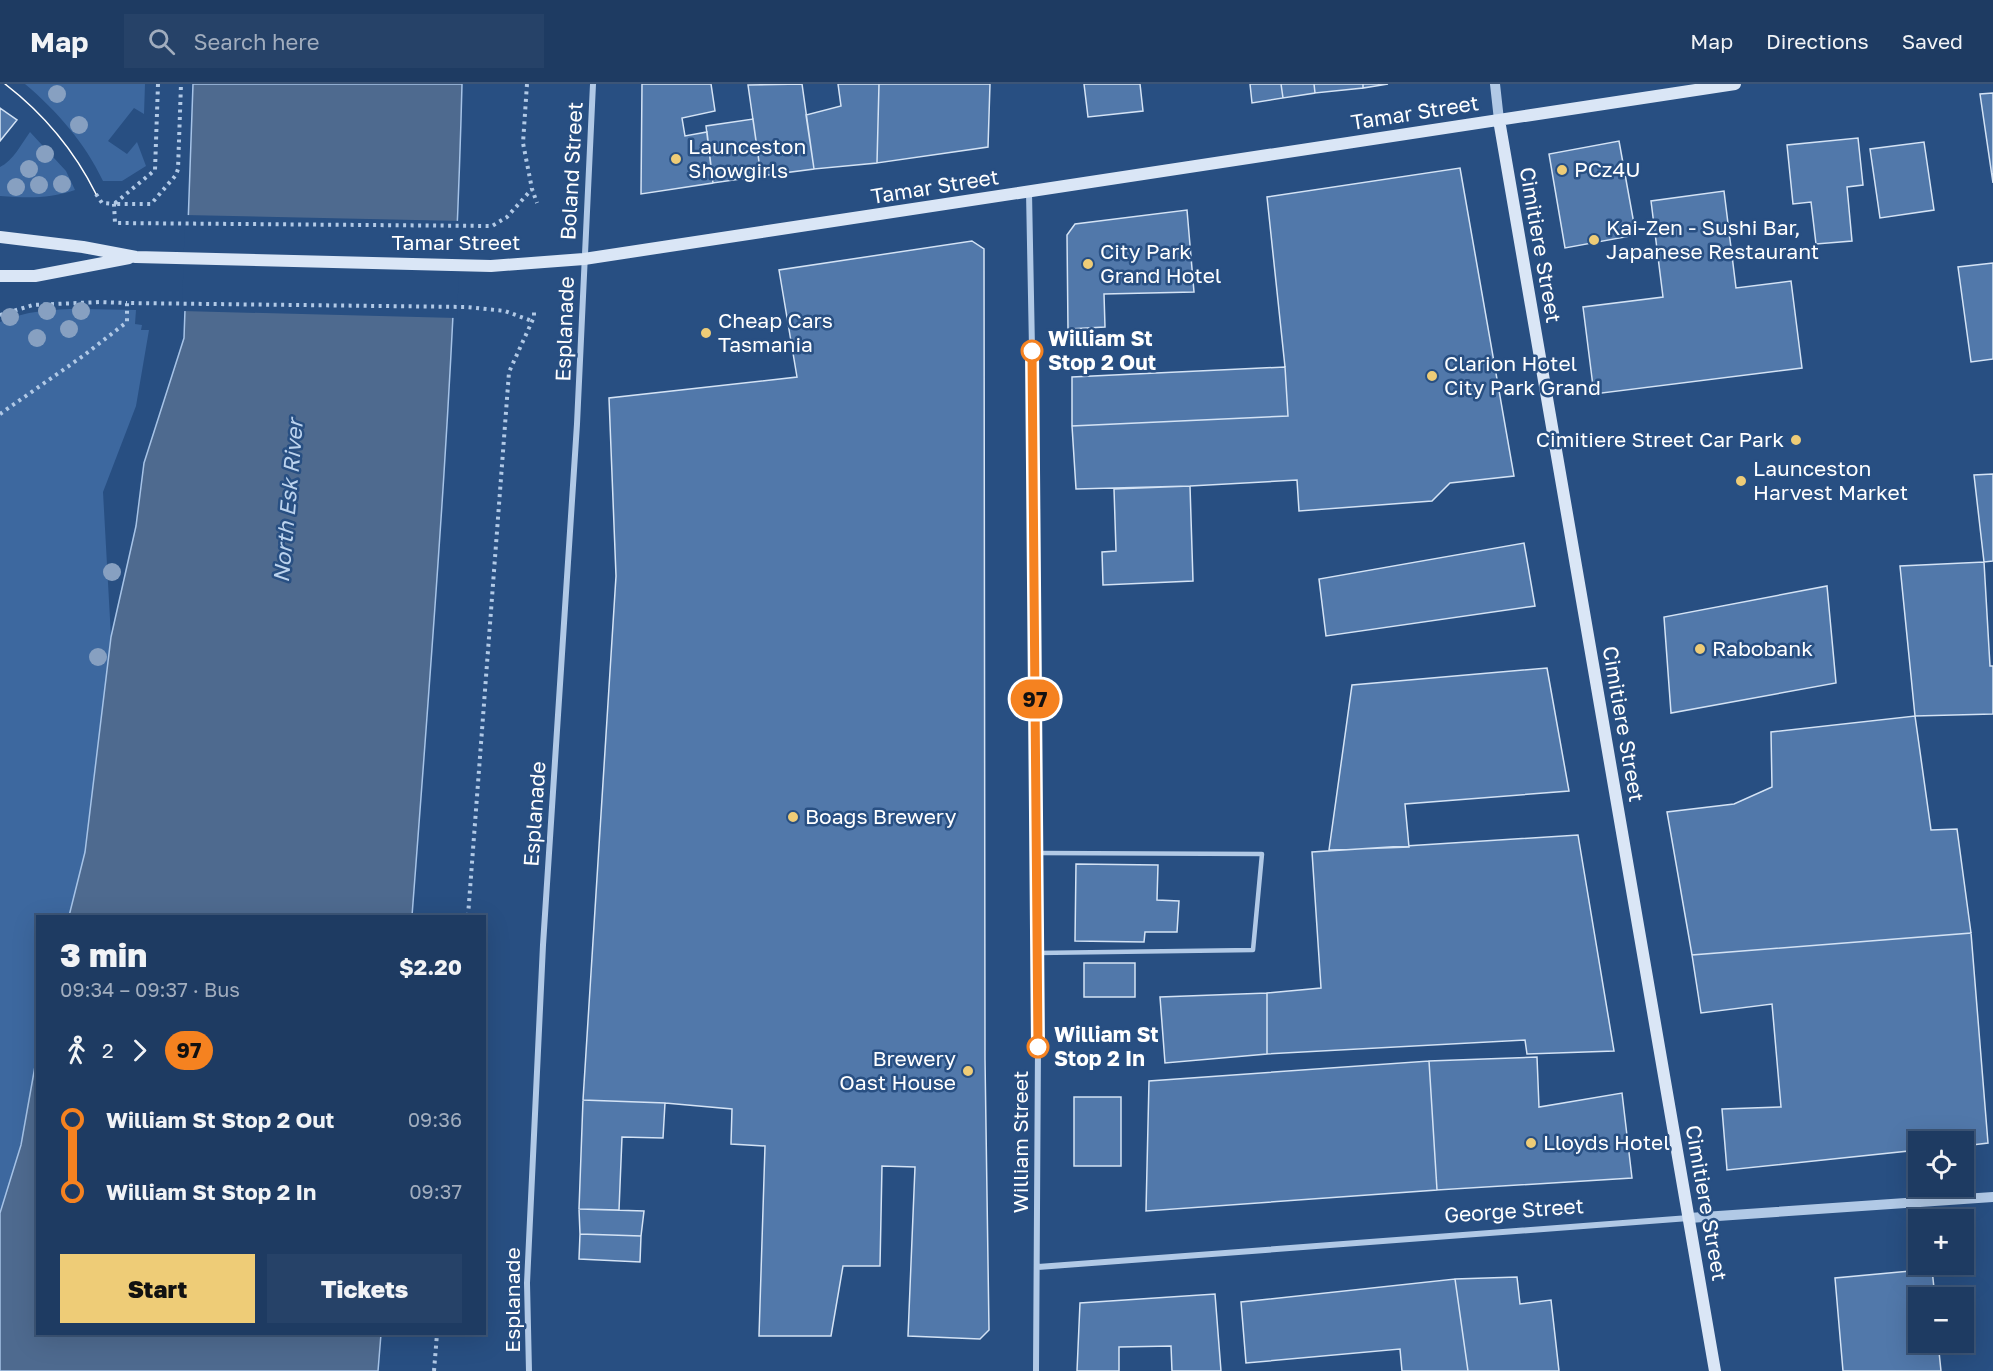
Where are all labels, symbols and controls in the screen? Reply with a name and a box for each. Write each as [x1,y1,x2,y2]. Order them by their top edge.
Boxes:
search box [124,14,544,68]
text: Map [30,25,88,58]
icon: search [145,25,178,58]
text: Search here [193,28,319,55]
text: Map [1690,28,1733,54]
text: Directions [1766,28,1869,54]
text: Saved [1902,28,1963,54]
street label: Tamar Street [1349,89,1481,135]
street label: Boland Street [554,101,588,241]
place label: Launceston Showgirls [688,133,806,183]
marker: Launceston Showgirls [669,152,683,166]
place label: PCz4U [1574,156,1641,182]
street label: Tamar Street [869,163,1001,209]
marker: PCz4U [1555,163,1569,177]
street label: Cimitiere Street [1514,165,1567,325]
place label: Kai-Zen - Sushi Bar, Japanese Restaurant [1606,214,1819,264]
street label: Tamar Street [391,229,521,255]
marker: Kai-Zen - Sushi Bar, Japanese Restaurant [1587,233,1601,247]
place label: City Park Grand Hotel [1100,238,1222,288]
marker: City Park Grand Hotel [1081,257,1095,271]
street label: Esplanade [549,276,579,382]
place label: Cheap Cars Tasmania [718,307,833,357]
place label: William St Stop 2 Out [1048,325,1156,375]
marker: Cheap Cars Tasmania [699,326,713,340]
marker: William St Stop 2 Out [1021,340,1043,362]
place label: Clarion Hotel City Park Grand [1444,350,1601,400]
marker: Clarion Hotel City Park Grand [1425,369,1439,383]
water label: North Esk River [267,415,308,584]
place label: Cimitiere Street Car Park [1536,426,1784,452]
marker: Cimitiere Street Car Park [1789,433,1803,447]
place label: Launceston Harvest Market [1753,455,1908,505]
marker: Launceston Harvest Market [1734,474,1748,488]
place label: Rabobank [1712,635,1813,661]
marker: Rabobank [1693,642,1707,656]
street label: Cimitiere Street [1597,644,1650,804]
line badge: 97 [1008,680,1062,718]
text: 97 [1023,686,1047,712]
street label: Esplanade [517,760,551,867]
place label: Boags Brewery [805,803,957,829]
marker: Boags Brewery [786,810,800,824]
text: 3 min [60,935,147,974]
text: $2.20 [399,953,462,980]
text: 09:34 – 09:37 · Bus [60,977,240,1001]
place label: William St Stop 2 In [1054,1021,1159,1071]
icon: walk [60,1034,93,1067]
icon: forward [123,1034,156,1067]
marker: William St Stop 2 In [1027,1036,1049,1058]
text: 97 [177,1037,201,1063]
text: 2 [102,1038,114,1062]
place label: Brewery Oast House [839,1045,956,1095]
marker: Brewery Oast House [961,1064,975,1078]
street label: William Street [1007,1071,1033,1213]
text: William St Stop 2 Out [106,1106,334,1133]
text: 09:36 [408,1107,462,1131]
street label: Cimitiere Street [1680,1123,1733,1283]
place label: Lloyds Hotel [1543,1129,1670,1155]
map controls [1908,1131,1974,1353]
button: locate [1908,1131,1974,1197]
marker: Lloyds Hotel [1524,1136,1538,1150]
text: William St Stop 2 In [106,1178,316,1205]
text: 09:37 [409,1179,462,1203]
street label: George Street [1443,1192,1585,1228]
button: + [1908,1209,1974,1275]
street label: Esplanade [499,1247,525,1353]
button: Start [60,1254,255,1323]
button: Tickets [267,1254,462,1323]
button: − [1908,1287,1974,1353]

